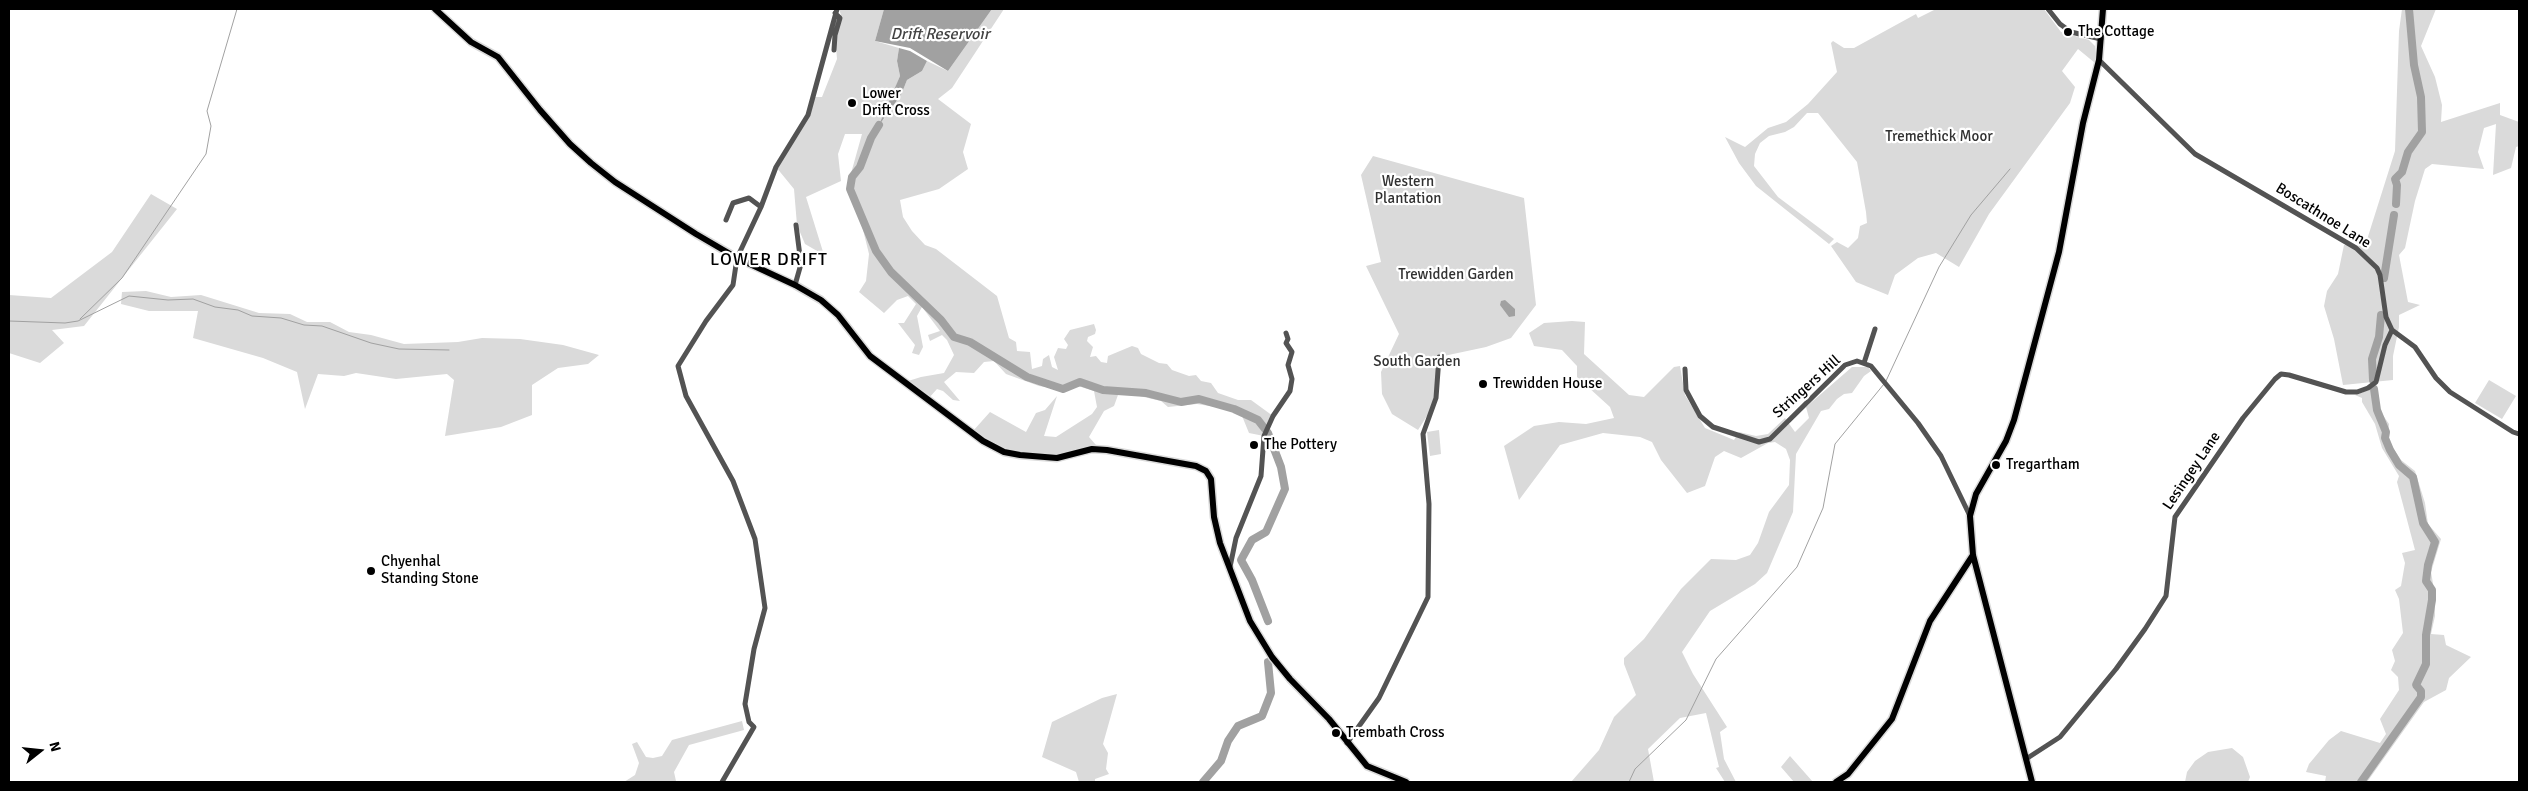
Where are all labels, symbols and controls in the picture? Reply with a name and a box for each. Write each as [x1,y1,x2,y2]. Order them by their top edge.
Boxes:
place label: The Cottage [2078,23,2154,41]
water label: Drift Reservoir [890,25,990,45]
marker: The Cottage [2062,26,2074,38]
place label: Lower Drift Cross [862,85,930,120]
marker: Lower Drift Cross [846,97,858,109]
park label: Tremethick Moor [1885,128,1993,146]
park label: Western Plantation [1375,173,1441,208]
street label: Boscathnoe Lane [2272,179,2374,253]
district label: LOWER DRIFT [709,249,829,271]
park label: Trewidden Garden [1398,266,1514,284]
street label: Stringers Hill [1769,352,1845,422]
park label: South Garden [1373,353,1461,371]
place label: Trewidden House [1493,375,1602,393]
marker: Trewidden House [1477,378,1489,390]
street label: Lesingey Lane [2159,429,2225,513]
place label: The Pottery [1264,436,1337,454]
marker: The Pottery [1248,439,1260,451]
place label: Tregartham [2006,456,2080,474]
marker: Tregartham [1990,459,2002,471]
place label: Chyenhal Standing Stone [381,553,479,588]
marker: Chyenhal Standing Stone [365,565,377,577]
place label: Trembath Cross [1346,724,1445,742]
north arrow [15,726,65,776]
marker: Trembath Cross [1330,727,1342,739]
text: N [45,740,64,754]

